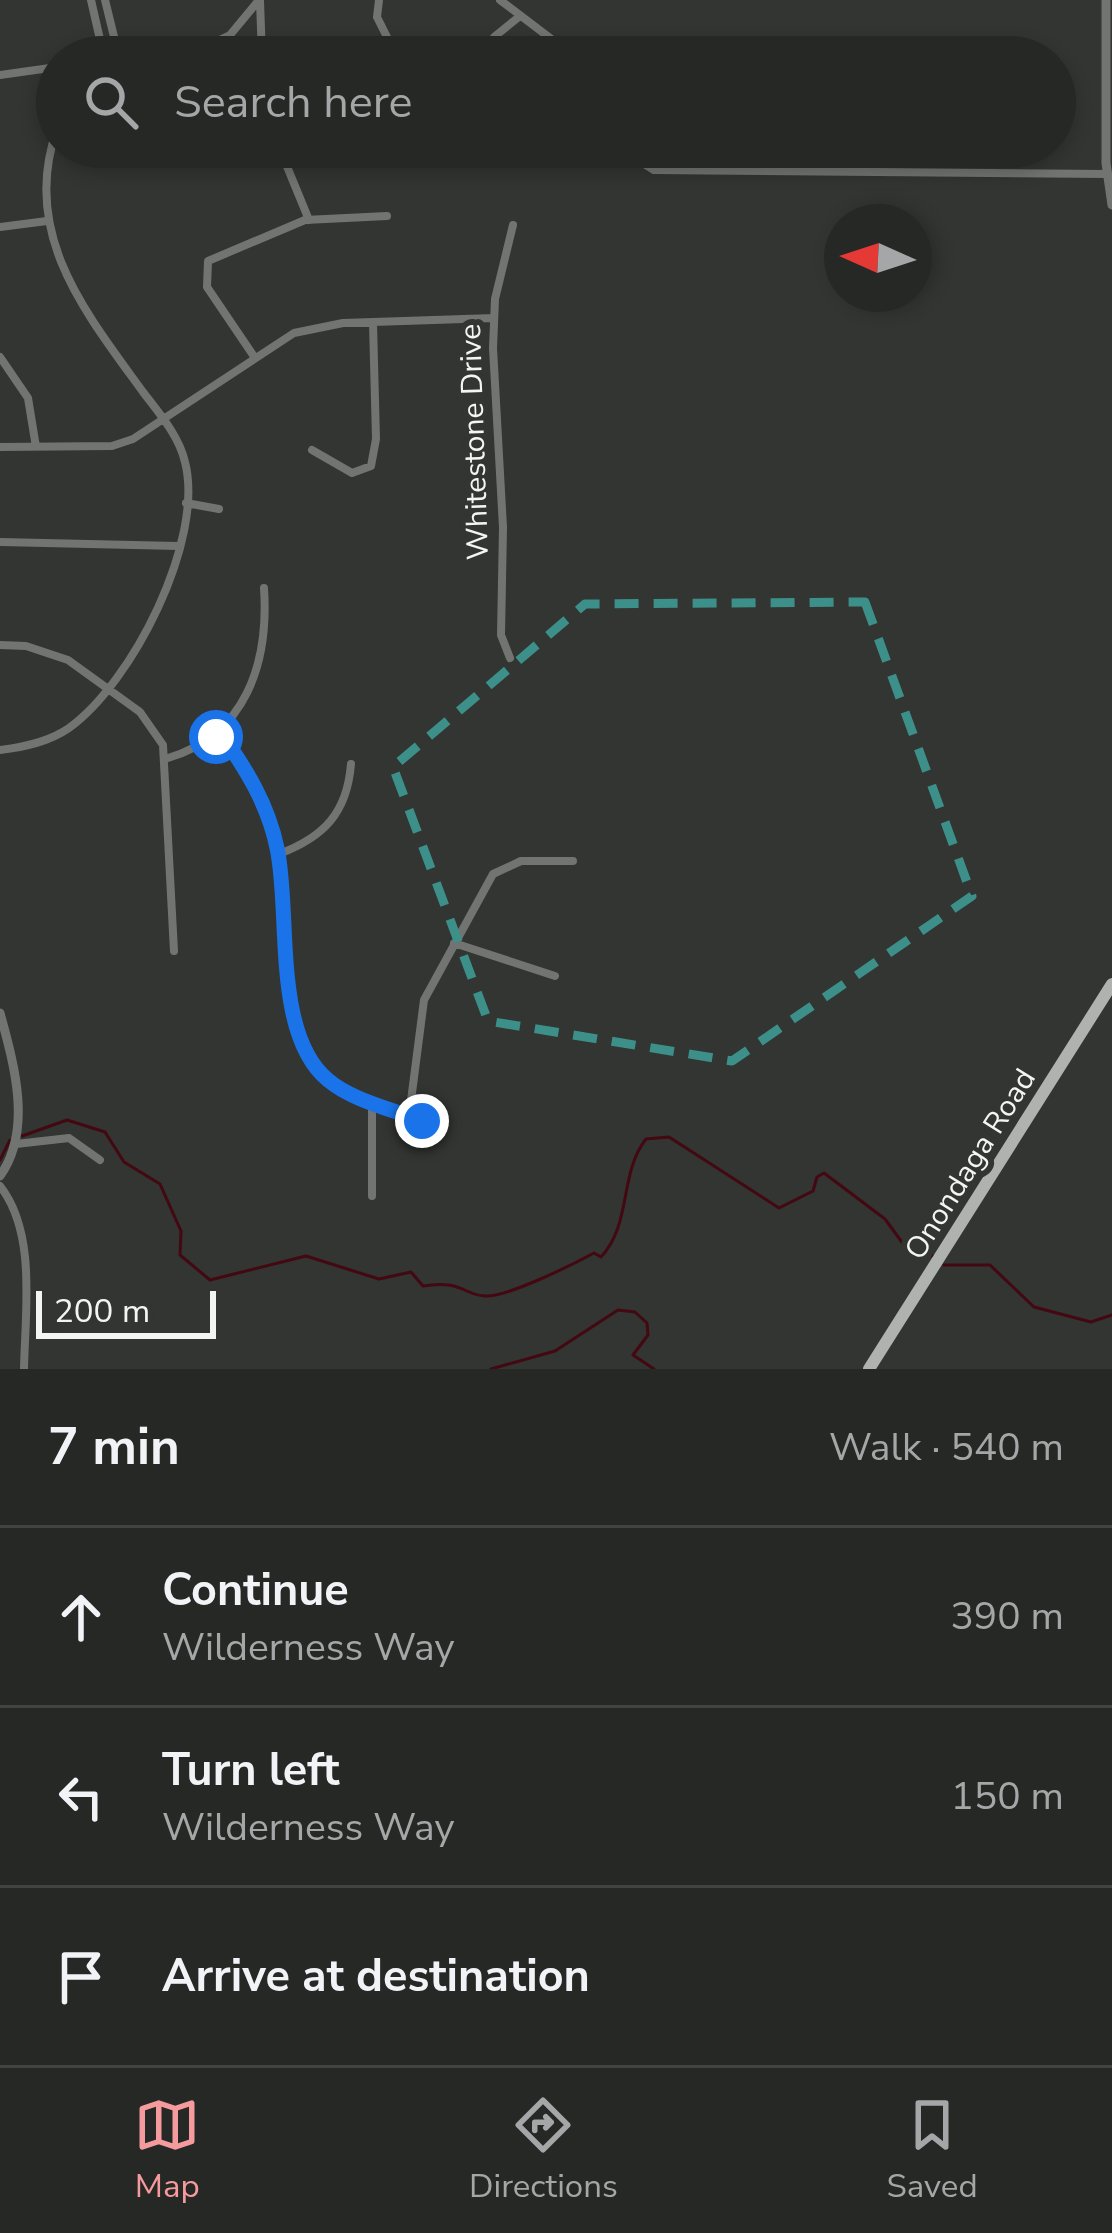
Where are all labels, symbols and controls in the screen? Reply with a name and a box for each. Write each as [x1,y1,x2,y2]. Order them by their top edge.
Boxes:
search box [36,36,1076,168]
icon: search [78,69,144,135]
text: Search here [174,72,413,133]
north arrow [824,204,932,312]
street label: Whitestone Drive [450,323,499,561]
route start [189,710,243,764]
street label: Onondaga Road [895,1061,1046,1268]
route end [395,1094,449,1148]
scale bar [36,1285,216,1338]
text: 200 m [54,1289,150,1334]
text: 7 min [48,1412,180,1482]
text: Walk · 540 m [829,1421,1064,1474]
text: Continue [162,1560,349,1621]
icon: ahead [48,1584,114,1650]
text: 390 m [950,1590,1064,1643]
text: Wilderness Way [162,1621,454,1674]
text: Turn left [162,1740,340,1801]
icon: left [48,1764,114,1830]
text: 150 m [950,1770,1064,1823]
text: Wilderness Way [162,1801,454,1854]
icon: arrive [48,1944,114,2010]
text: Arrive at destination [162,1946,590,2007]
tab: Map [134,2092,200,2209]
tab: Directions [469,2092,618,2209]
tab: Saved [886,2092,978,2209]

